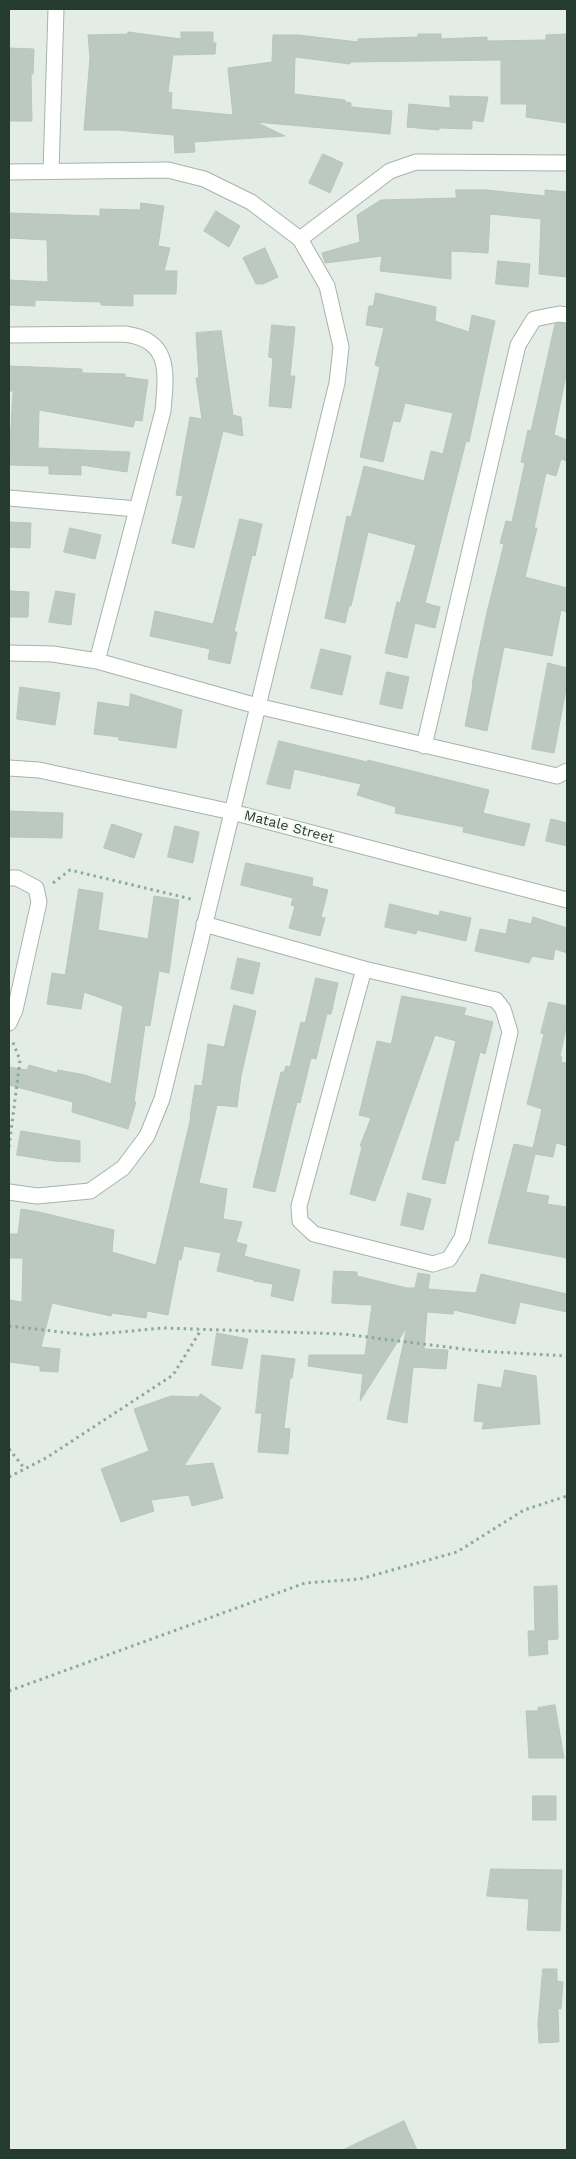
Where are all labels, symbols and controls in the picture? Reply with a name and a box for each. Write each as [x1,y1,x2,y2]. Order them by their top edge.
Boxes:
street label: Matale Street [242,807,336,847]

